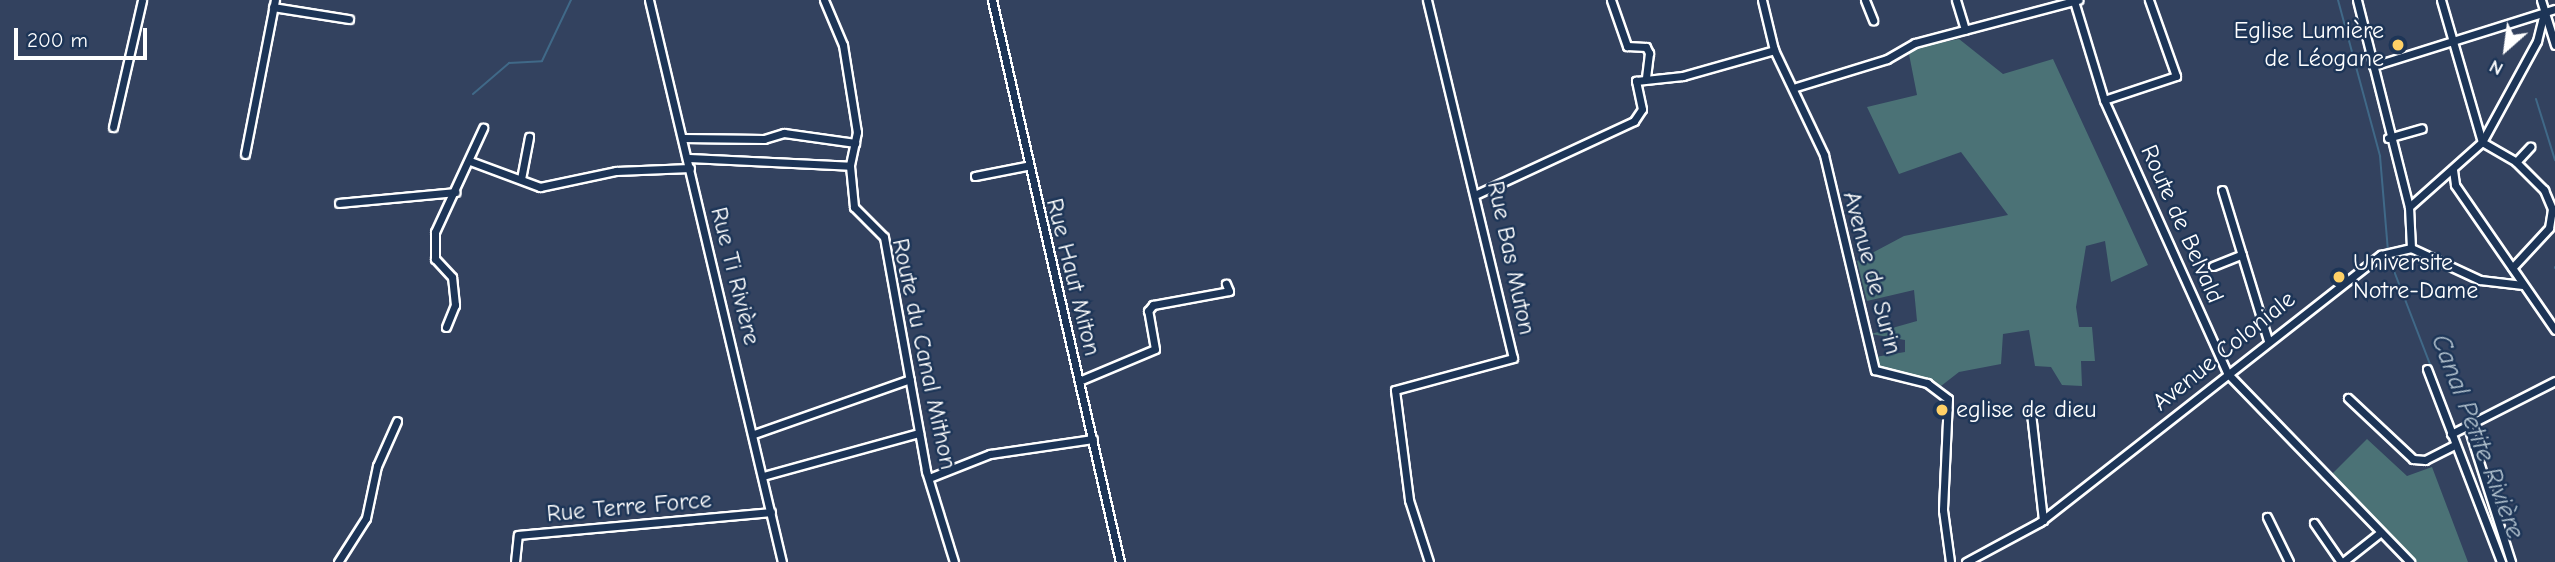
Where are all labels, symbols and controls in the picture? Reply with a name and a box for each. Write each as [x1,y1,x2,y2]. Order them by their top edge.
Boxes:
scale bar [18,14,150,58]
north arrow [2471,14,2541,84]
place label: Eglise Lumière de Léogane [2234,17,2384,73]
text: 200 m [27,28,88,52]
marker: Eglise Lumière de Léogane [2390,37,2406,53]
text: N [2486,55,2507,80]
street label: Route de Belvald [2134,140,2230,308]
street label: Rue Bas Muton [1481,179,1541,337]
street label: Avenue de Surin [1836,188,1908,358]
street label: Rue Haut Miton [1040,195,1106,359]
street label: Rue Ti Rivière [704,204,766,348]
street label: Route du Canal Mithon [885,236,963,472]
place label: Universite Notre-Dame [2353,249,2478,305]
marker: Universite Notre-Dame [2331,269,2347,285]
street label: Avenue Coloniale [2147,285,2301,417]
water label: Canal Petite Rivière [2424,330,2530,544]
place label: eglise de dieu [1956,396,2097,424]
marker: eglise de dieu [1934,402,1950,418]
street label: Rue Terre Force [545,485,713,529]

